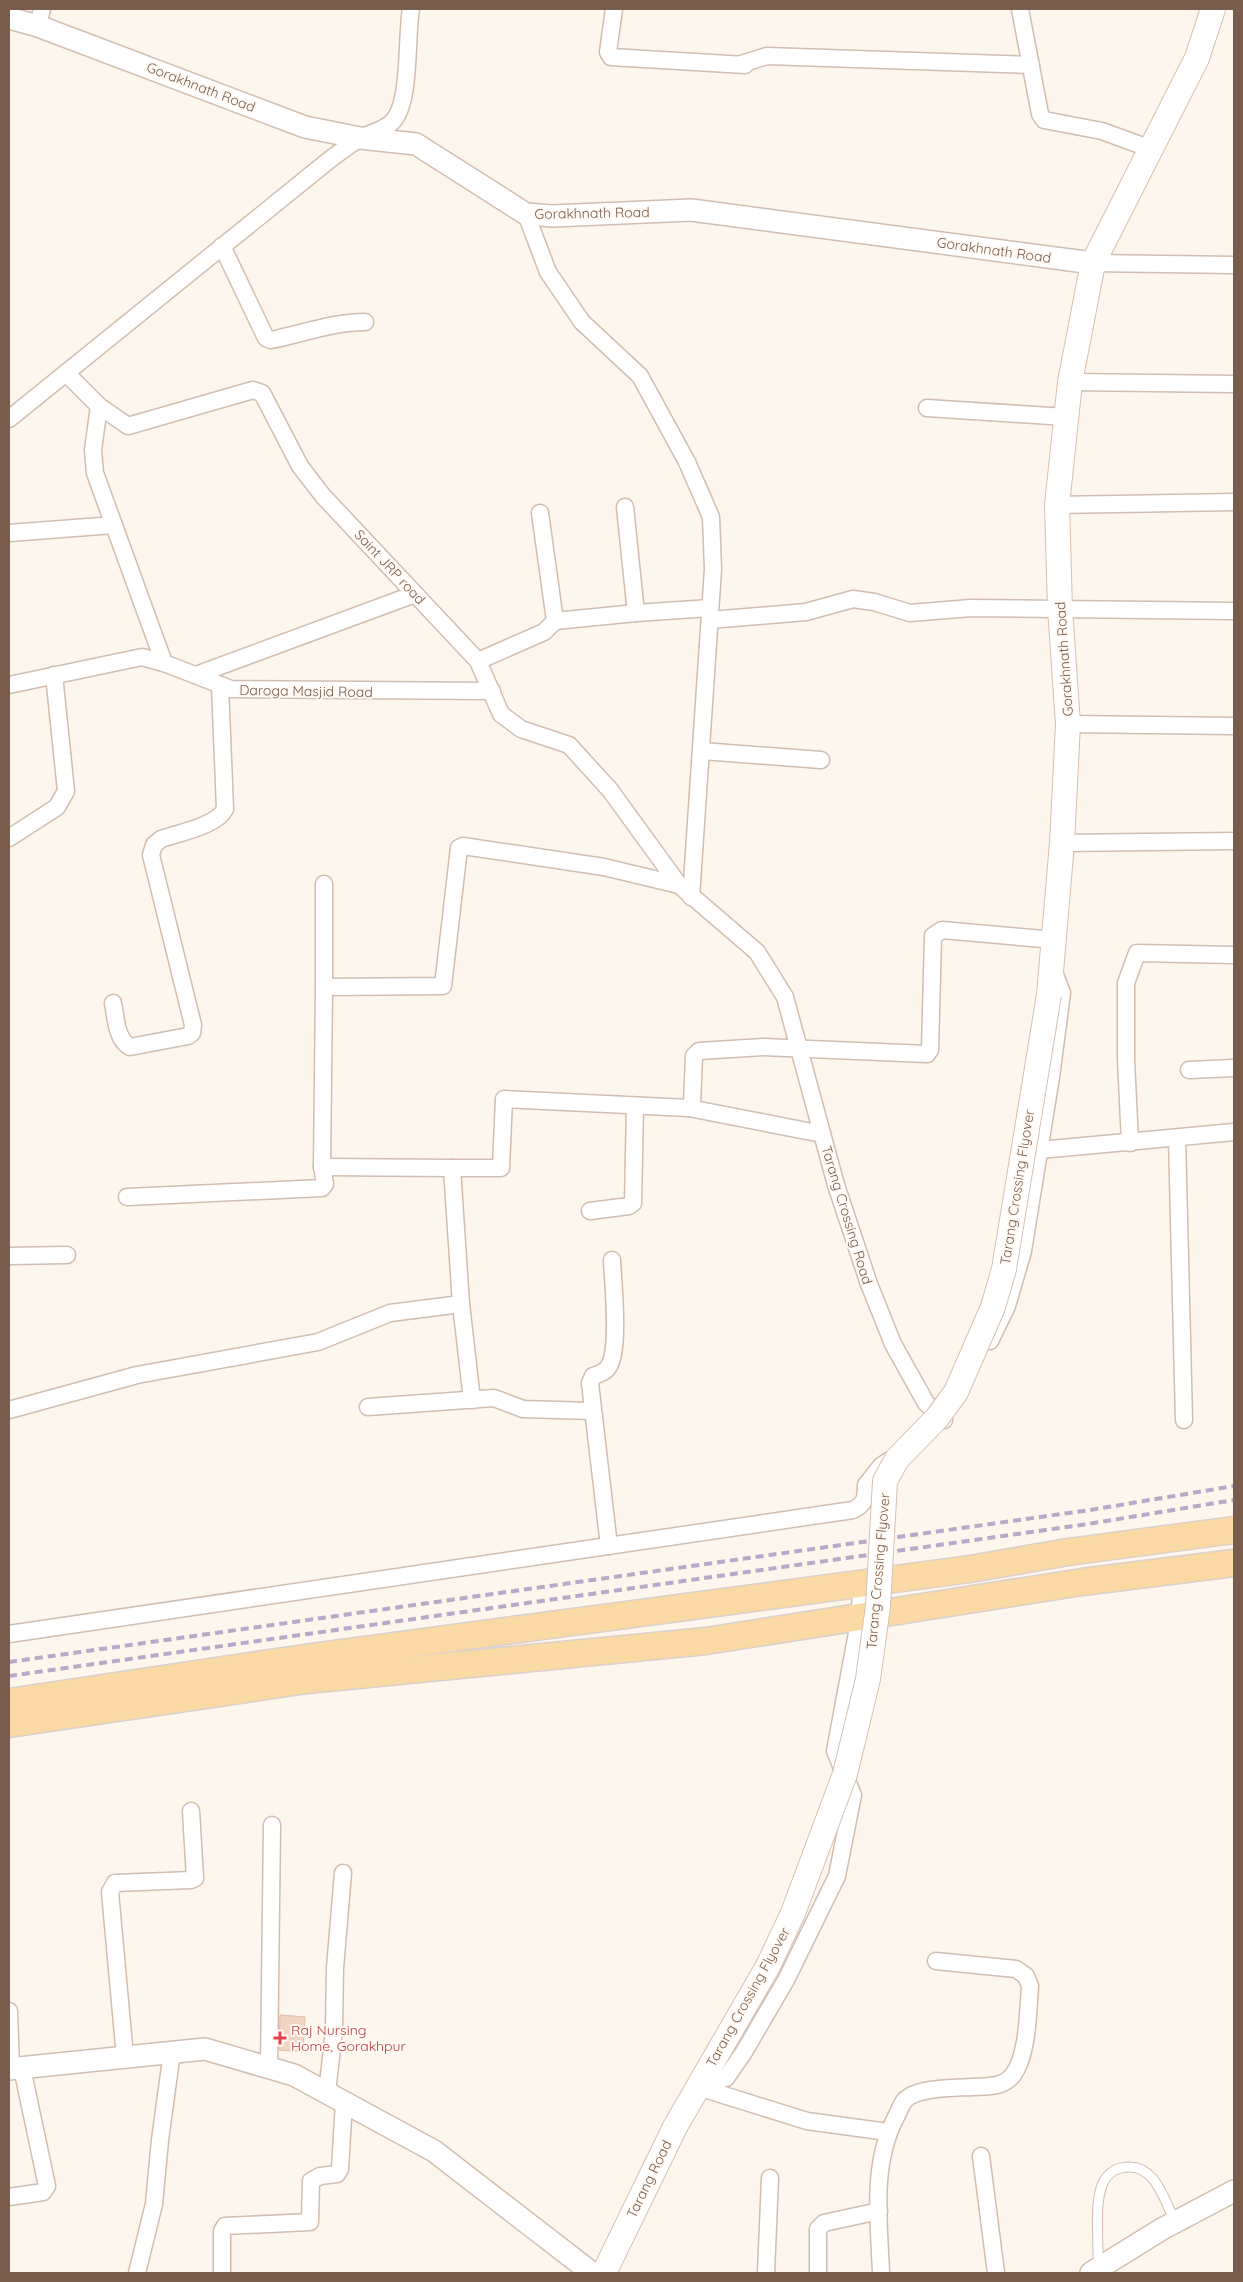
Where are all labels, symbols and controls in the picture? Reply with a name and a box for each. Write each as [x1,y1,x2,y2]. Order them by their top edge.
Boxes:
street label: Gorakhnath Road [144,58,258,116]
street label: Gorakhnath Road [534,203,650,223]
street label: Gorakhnath Road [936,233,1052,267]
street label: Saint JRP road [351,526,429,608]
street label: Gorakhnath Road [1051,601,1077,717]
street label: Daroga Masjid Road [239,681,373,701]
street label: Tarang Crossing Flyover [996,1107,1038,1266]
street label: Tarang Crossing Road [817,1143,877,1287]
street label: Tarang Crossing Flyover [862,1491,894,1650]
street label: Tarang Crossing Flyover [702,1923,794,2070]
place label: Raj Nursing Home, Gorakhpur [291,2021,406,2055]
marker: Raj Nursing Home, Gorakhpur [273,2031,287,2045]
street label: Tarang Road [622,2137,676,2221]

